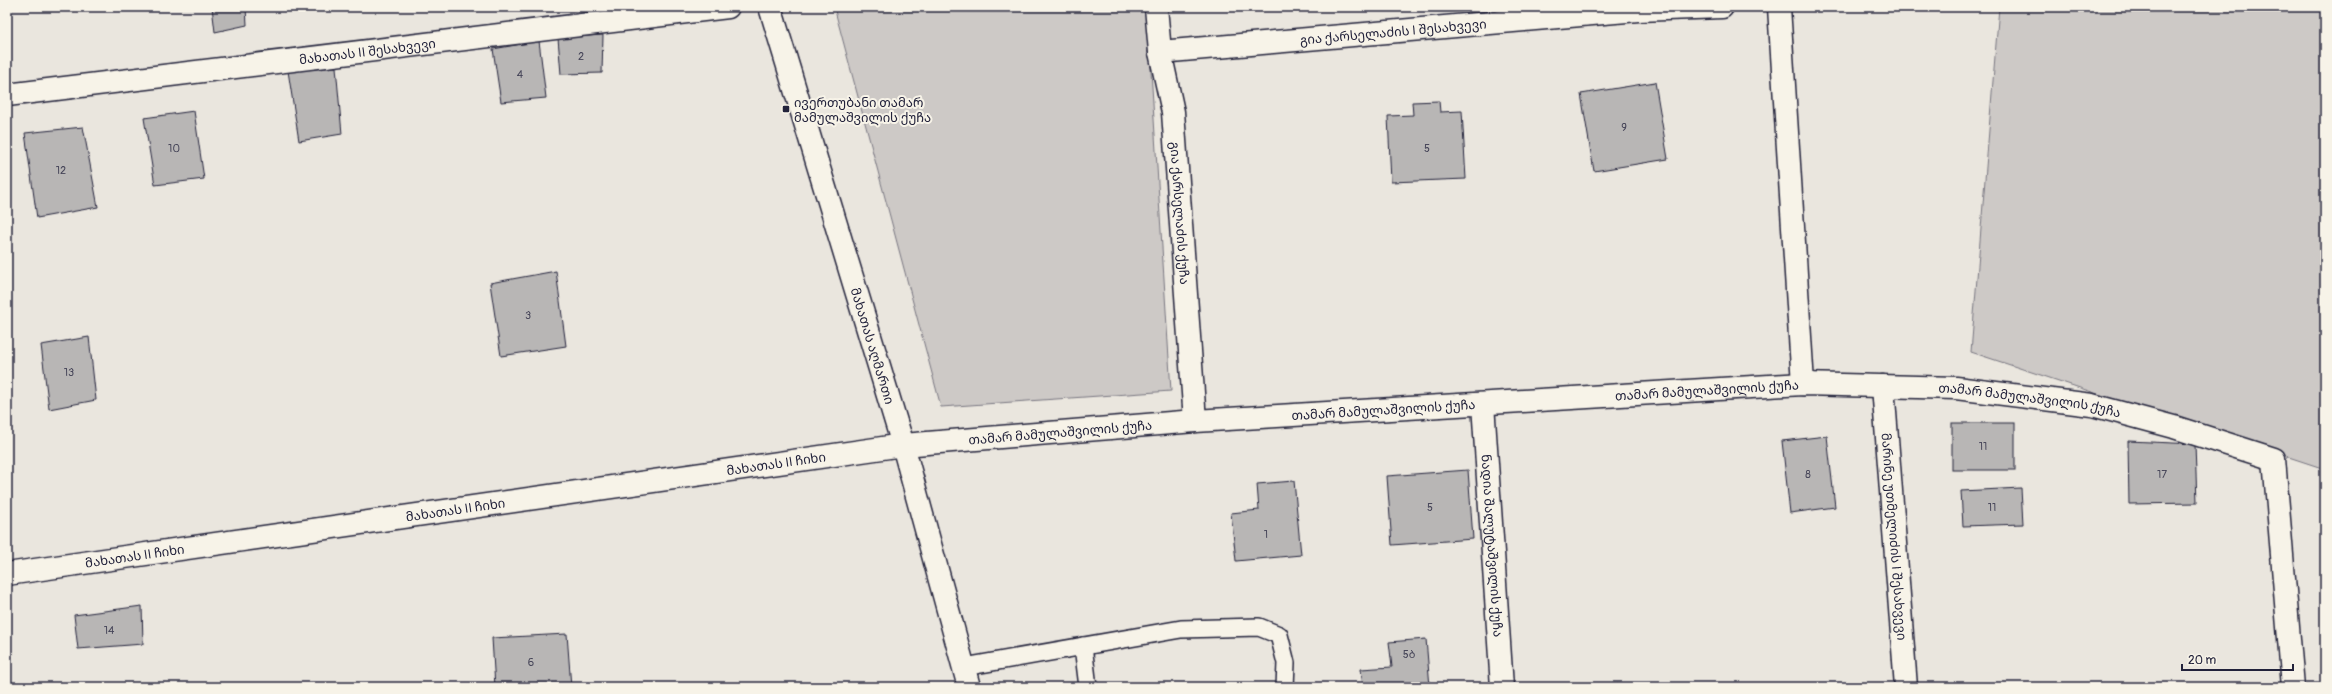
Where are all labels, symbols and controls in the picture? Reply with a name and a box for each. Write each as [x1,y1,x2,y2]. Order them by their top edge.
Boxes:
street label: გია ქარსელაძის I შესახვევი [1299,16,1487,49]
street label: მახათას II შესახვევი [298,36,437,68]
house number: 2 [578,50,584,63]
house number: 4 [517,68,524,81]
place label: ივერთუბანი თამარ მამულაშვილის ქუჩა [794,95,931,126]
marker: ივერთუბანი თამარ მამულაშვილის ქუჩა [781,104,791,114]
house number: 9 [1621,121,1627,134]
street label: გია ქარსელაძის ქუჩა [1166,141,1192,285]
house number: 10 [168,142,180,155]
house number: 5 [1424,142,1430,155]
house number: 12 [56,164,66,177]
street label: მახათას აღმართი [847,286,897,406]
house number: 3 [525,309,531,322]
house number: 13 [64,366,74,379]
street label: თამარ მამულაშვილის ქუჩა [1614,377,1799,404]
street label: თამარ მამულაშვილის ქუჩა [1938,381,2122,421]
street label: თამარ მამულაშვილის ქუჩა [1291,397,1476,424]
street label: თამარ მამულაშვილის ქუჩა [968,418,1153,449]
street label: მარინე უთმელიძის I შესახვევი [1878,432,1909,641]
house number: 11 [1979,440,1987,453]
street label: მახათას II ჩიხი [726,449,827,479]
street label: ნადია შალუტაშვილის ქუჩა [1477,454,1506,638]
house number: 8 [1805,468,1811,481]
house number: 17 [2157,468,2167,481]
street label: მახათას II ჩიხი [405,495,506,525]
house number: 5 [1427,501,1433,514]
house number: 11 [1988,501,1996,514]
house number: 1 [1264,528,1268,541]
street label: მახათას II ჩიხი [84,542,185,572]
house number: 14 [104,624,115,637]
scale bar [2182,646,2293,672]
house number: 5ბ [1403,648,1416,661]
text: 20 m [2188,653,2217,668]
house number: 6 [528,656,534,669]

